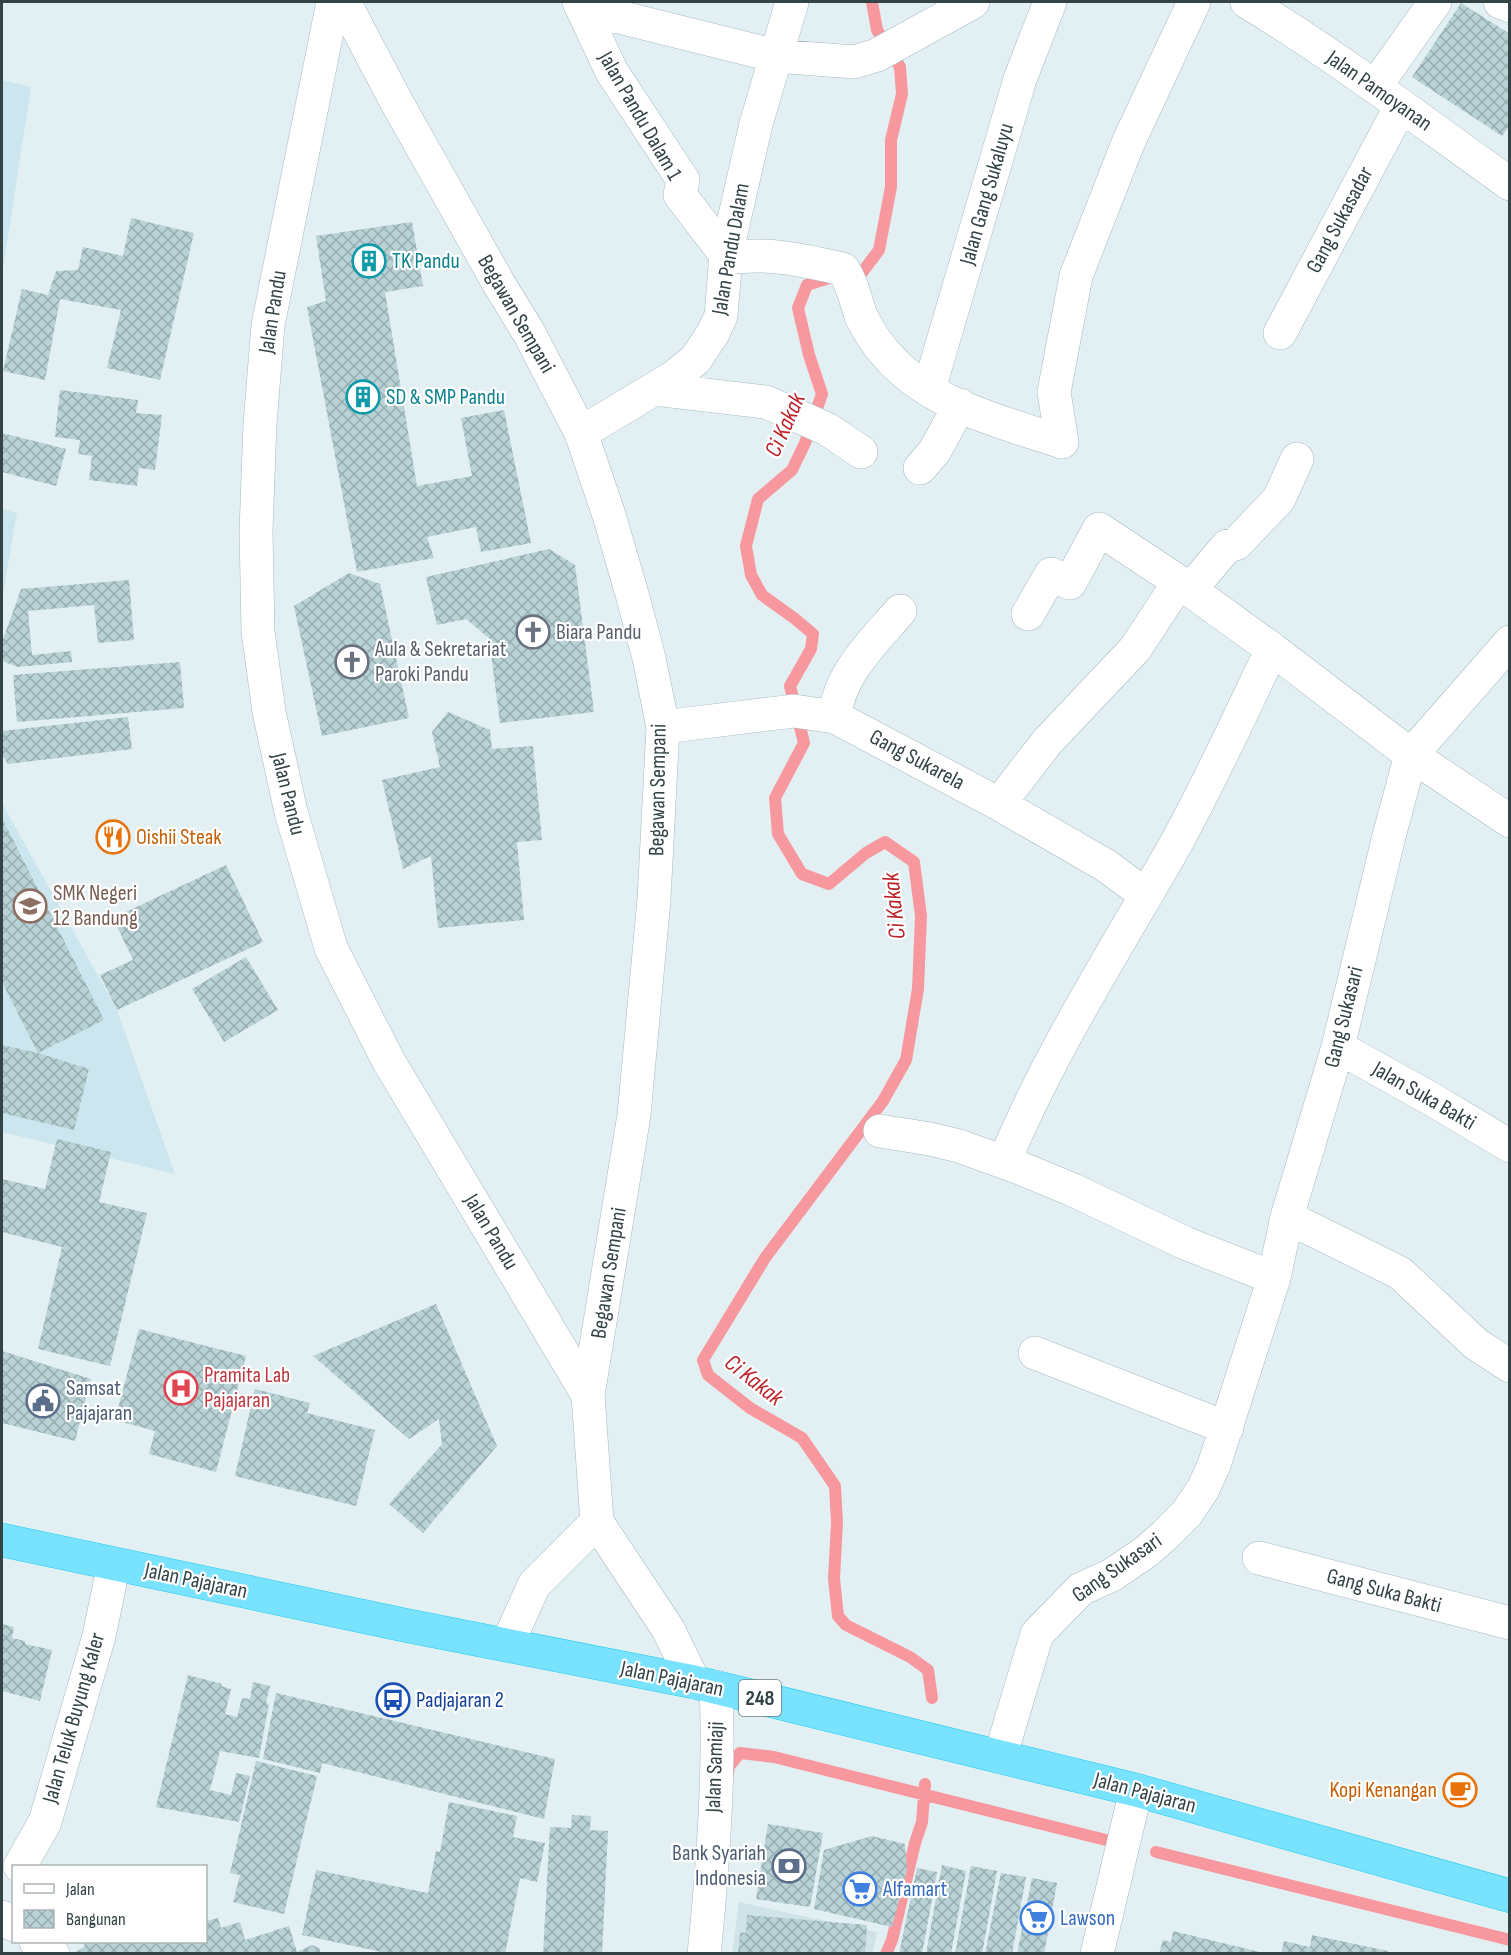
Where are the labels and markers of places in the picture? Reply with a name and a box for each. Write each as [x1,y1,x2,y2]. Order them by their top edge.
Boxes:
building icon: TK Pandu [351,243,387,279]
place label: TK Pandu [392,248,460,275]
building icon: SD & SMP Pandu [345,379,381,415]
place label: SD & SMP Pandu [386,384,505,411]
church icon: Biara Pandu [515,614,551,650]
place label: Biara Pandu [556,619,642,646]
place label: Aula & Sekretariat Paroki Pandu [374,636,507,688]
church icon: Aula & Sekretariat Paroki Pandu [334,644,370,680]
restaurant icon: Oishii Steak [95,819,131,855]
place label: Oishii Steak [136,824,222,851]
place label: SMK Negeri 12 Bandung [53,880,138,932]
school or university icon: SMK Negeri 12 Bandung [12,888,48,924]
place label: Pramita Lab Pajajaran [204,1362,290,1414]
hospital icon: Pramita Lab Pajajaran [163,1370,199,1406]
place label: Samsat Pajajaran [66,1375,132,1427]
public building icon: Samsat Pajajaran [25,1383,61,1419]
bus stop icon: Padjajaran 2 [375,1682,411,1718]
place label: Padjajaran 2 [416,1687,504,1714]
cafe icon: Kopi Kenangan [1442,1772,1478,1808]
place label: Kopi Kenangan [1330,1777,1437,1804]
place label: Bank Syariah Indonesia [672,1840,766,1892]
bank icon: Bank Syariah Indonesia [771,1848,807,1884]
supermarket icon: Alfamart [842,1871,878,1907]
place label: Alfamart [882,1876,948,1903]
supermarket icon: Lawson [1019,1900,1055,1936]
place label: Lawson [1060,1905,1115,1932]

